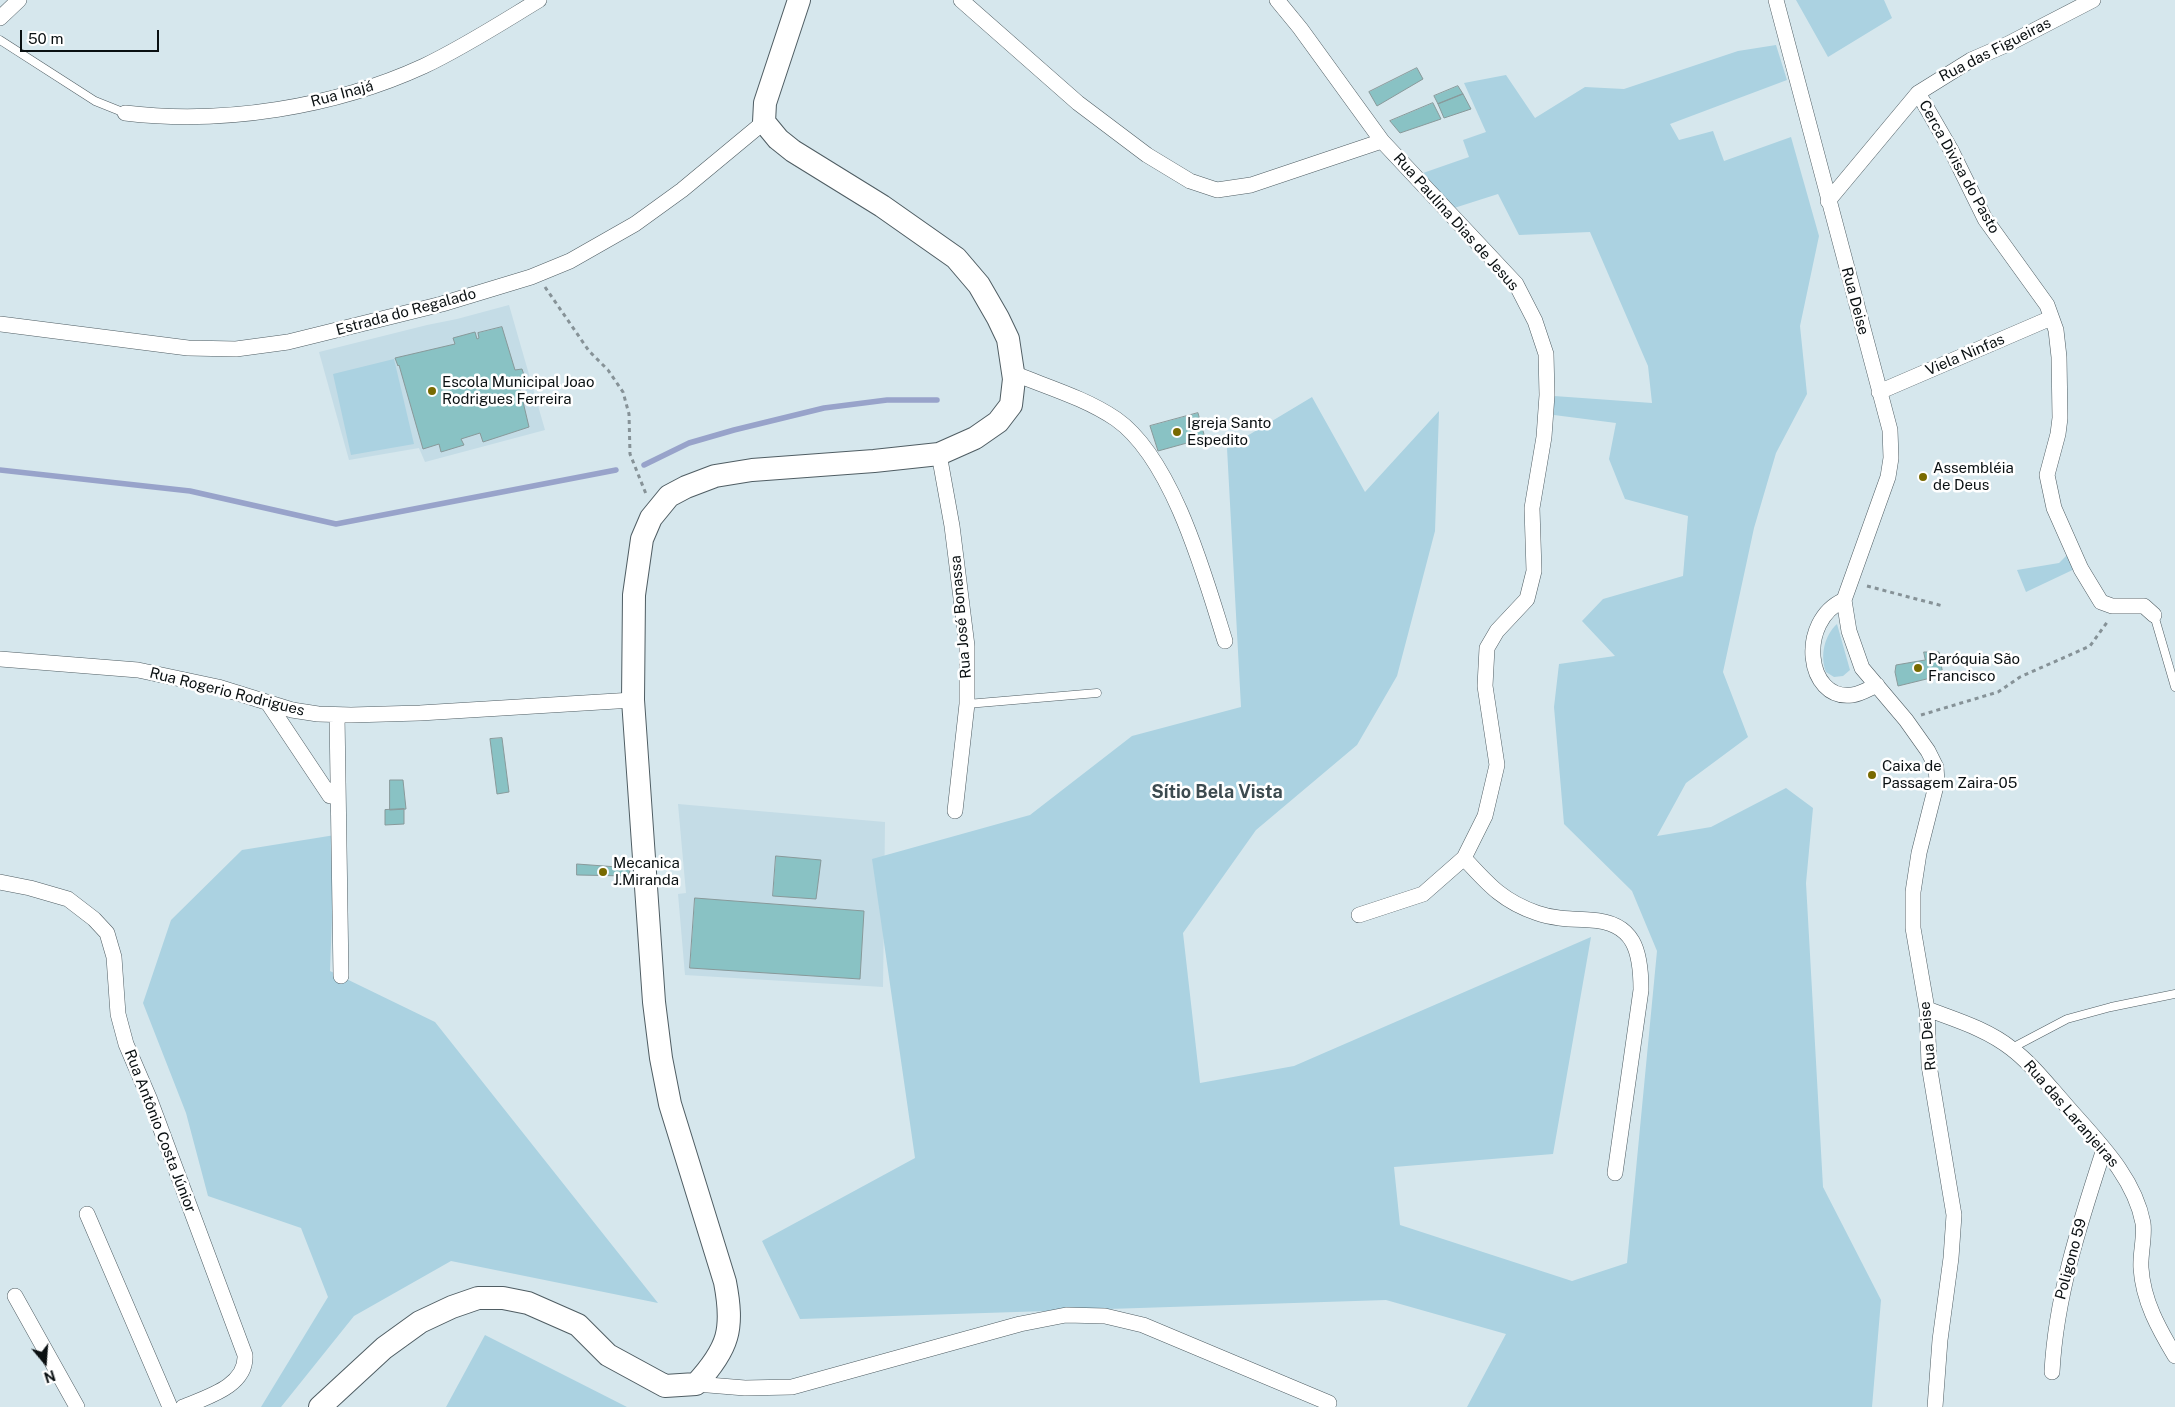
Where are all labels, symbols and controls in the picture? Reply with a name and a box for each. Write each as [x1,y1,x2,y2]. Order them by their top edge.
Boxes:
street label: Rua das Figueiras [1936,14,2054,86]
scale bar [22,20,161,52]
text: 50 m [28,30,63,47]
street label: Rua Inajá [309,77,375,111]
street label: Cerca Divisa do Pasto [1915,97,2003,237]
street label: Rua Paulina Dias de Jesus [1389,150,1523,294]
street label: Rua Deise [1837,265,1873,337]
street label: Estrada do Regalado [334,285,478,339]
street label: Viela Ninfas [1923,330,2007,380]
place label: Escola Municipal Joao Rodrigues Ferreira [442,373,594,408]
marker: Escola Municipal Joao Rodrigues Ferreira [426,385,438,397]
place label: Igreja Santo Espedito [1187,414,1271,449]
marker: Igreja Santo Espedito [1171,426,1183,438]
place label: Assembléia de Deus [1933,459,2014,494]
marker: Assembléia de Deus [1917,471,1929,483]
street label: Rua José Bonassa [947,555,975,679]
place label: Paróquia São Francisco [1928,650,2020,685]
marker: Paróquia São Francisco [1912,662,1924,674]
street label: Rua Rogerio Rodrigues [148,664,306,720]
place label: Caixa de Passagem Zaira-05 [1882,757,2017,792]
marker: Caixa de Passagem Zaira-05 [1866,769,1878,781]
district label: Sítio Bela Vista [1151,781,1283,803]
place label: Mecanica J.Miranda [613,854,680,889]
marker: Mecanica J.Miranda [597,866,609,878]
street label: Rua Deise [1916,1001,1940,1071]
street label: Rua Antônio Costa Júnior [121,1047,199,1215]
street label: Rua das Laranjeiras [2020,1057,2122,1171]
street label: Poligono 59 [2052,1216,2090,1302]
north arrow [20,1337,70,1387]
text: N [42,1367,57,1386]

